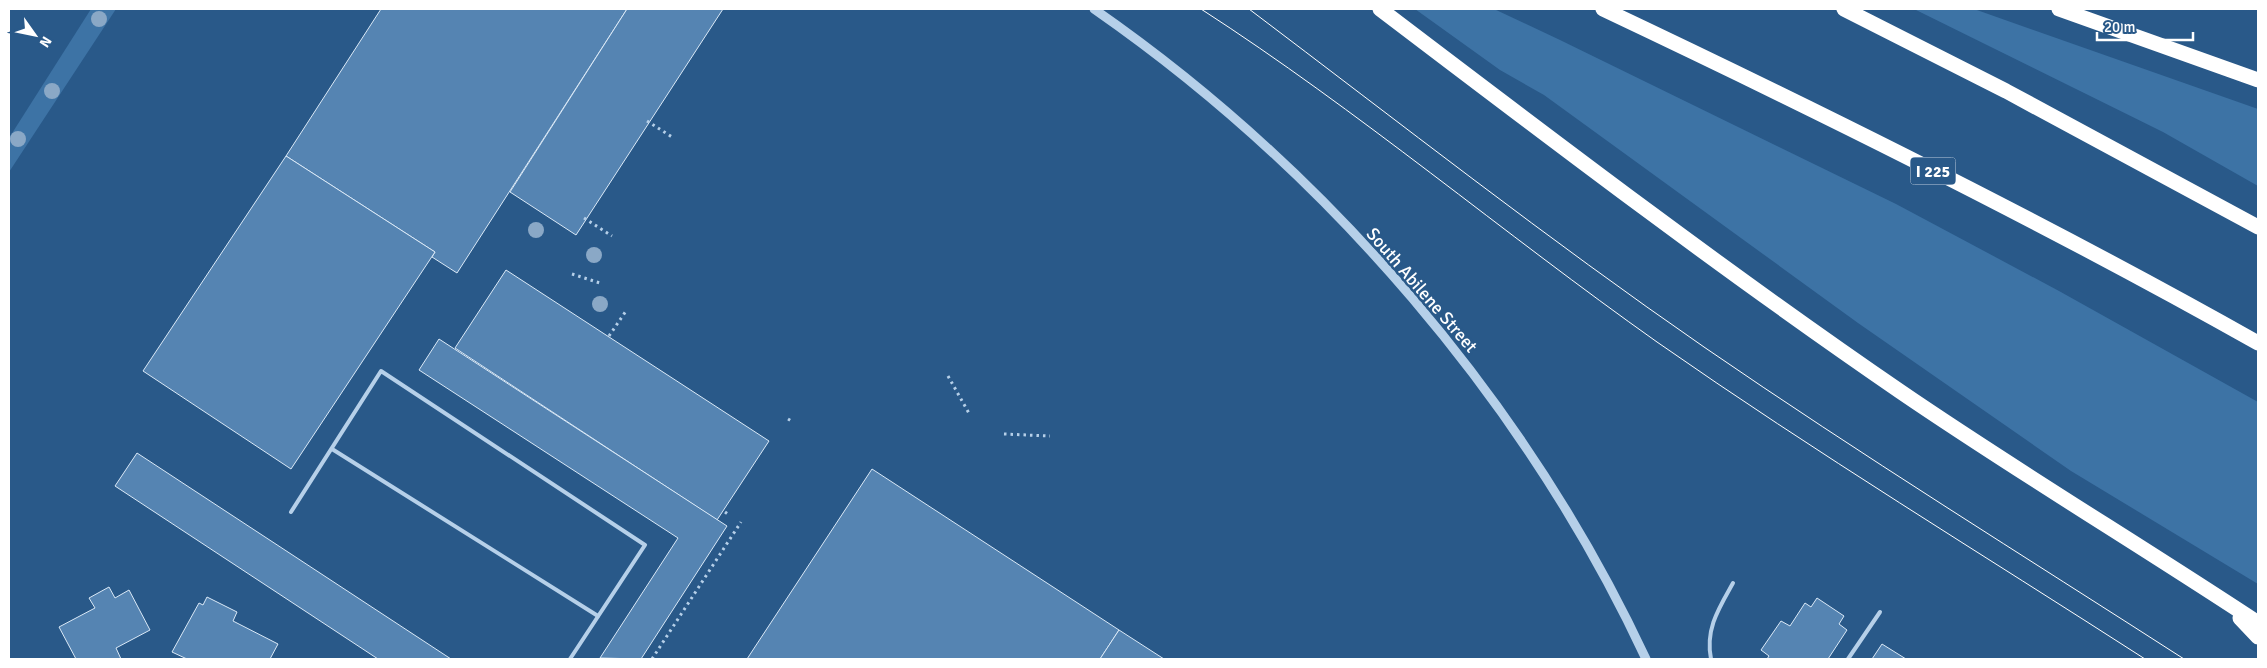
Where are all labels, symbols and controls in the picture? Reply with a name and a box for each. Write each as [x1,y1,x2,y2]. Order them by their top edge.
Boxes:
north arrow [10,10,60,60]
scale bar [2097,10,2193,42]
text: 20 m [2104,18,2135,36]
text: N [36,33,55,51]
road number: I 225 [1910,158,1956,185]
street label: South Abilene Street [1362,223,1482,357]

